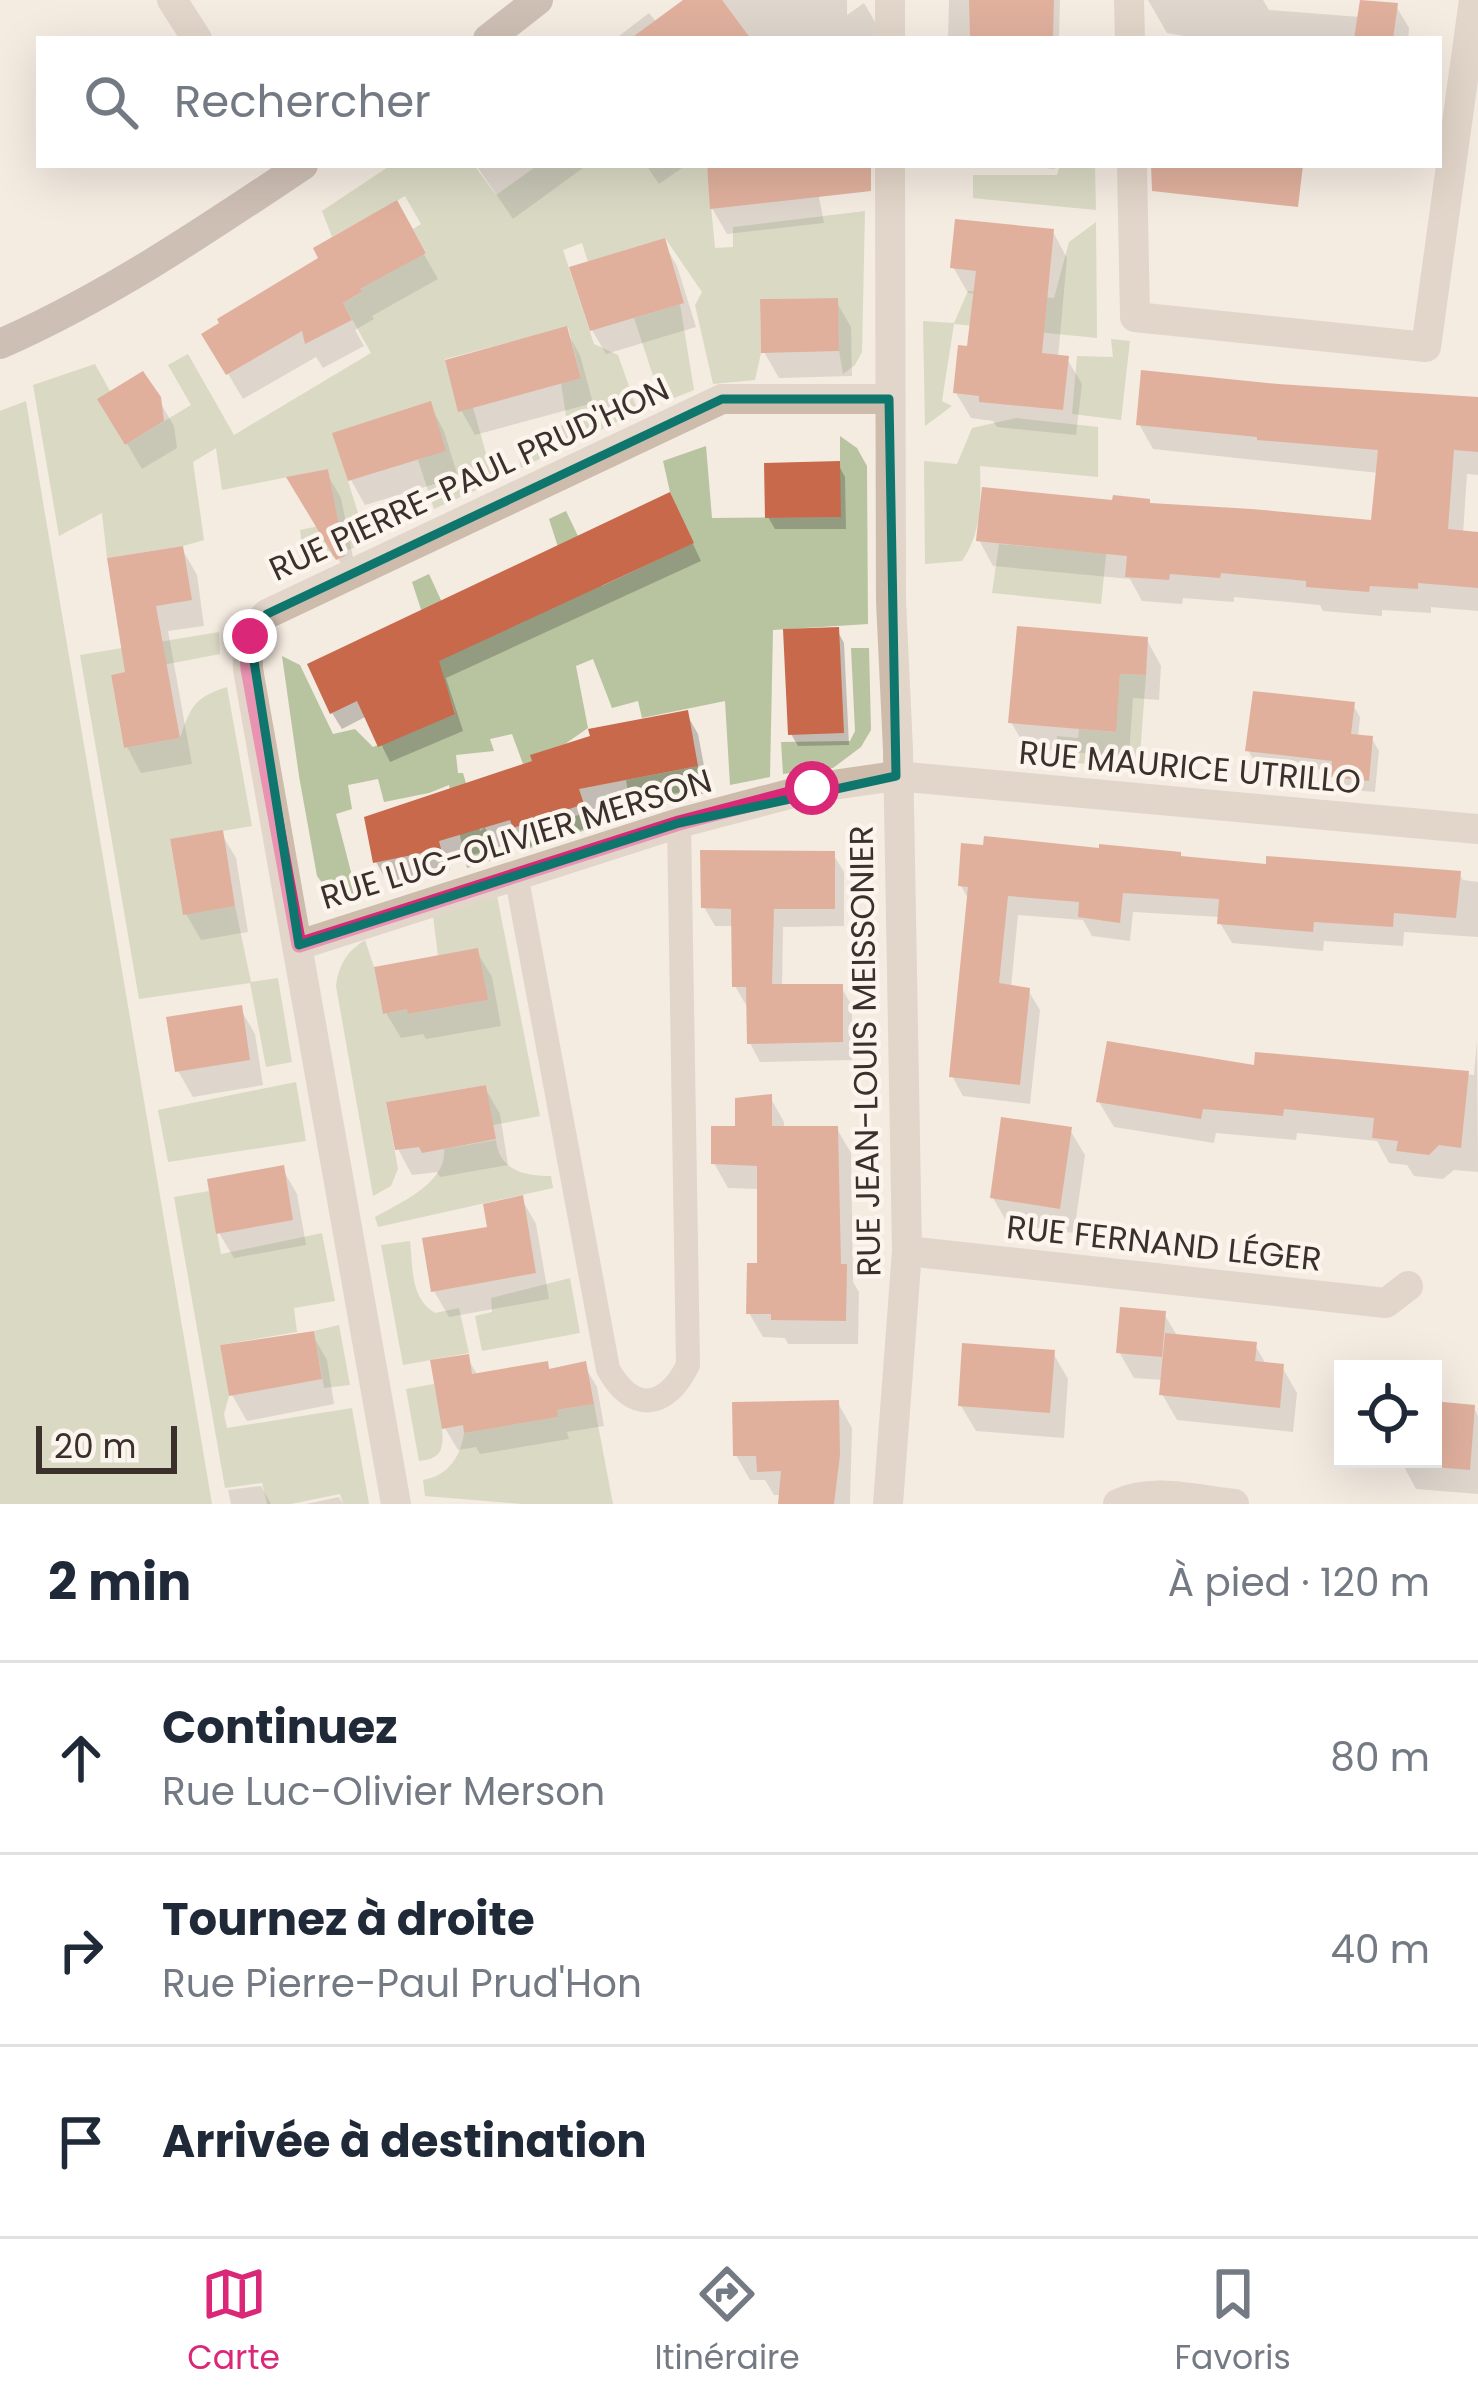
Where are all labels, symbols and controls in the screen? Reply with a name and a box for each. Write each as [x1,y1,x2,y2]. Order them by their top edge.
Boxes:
search box [36,36,1442,168]
icon: search [78,69,144,135]
text: Rechercher [174,70,431,133]
street label: RUE PIERRE-PAUL PRUD'HON [261,366,677,592]
route end [223,609,277,663]
street label: RUE MAURICE UTRILLO [1017,729,1363,805]
street label: RUE LUC-OLIVIER MERSON [315,757,717,921]
route start [785,761,839,815]
street label: RUE JEAN-LOUIS MEISSONIER [838,825,892,1277]
street label: RUE FERNAND LÉGER [1004,1203,1324,1283]
map controls [1334,1360,1442,1468]
button: locate [1334,1360,1442,1468]
scale bar [36,1420,177,1473]
text: 20 m [54,1423,137,1470]
text: 2 min [48,1546,191,1618]
text: À pied · 120 m [1168,1555,1430,1610]
text: Continuez [162,1696,398,1759]
icon: ahead [48,1725,114,1791]
text: 80 m [1330,1730,1430,1785]
text: Rue Luc-Olivier Merson [162,1764,605,1819]
text: Tournez à droite [162,1888,535,1951]
icon: right [48,1917,114,1983]
text: 40 m [1330,1922,1430,1977]
text: Rue Pierre-Paul Prud'Hon [162,1956,642,2011]
icon: arrive [48,2109,114,2175]
text: Arrivée à destination [162,2110,647,2173]
tab: Carte [187,2261,280,2383]
tab: Itinéraire [654,2261,800,2383]
tab: Favoris [1174,2261,1291,2383]

